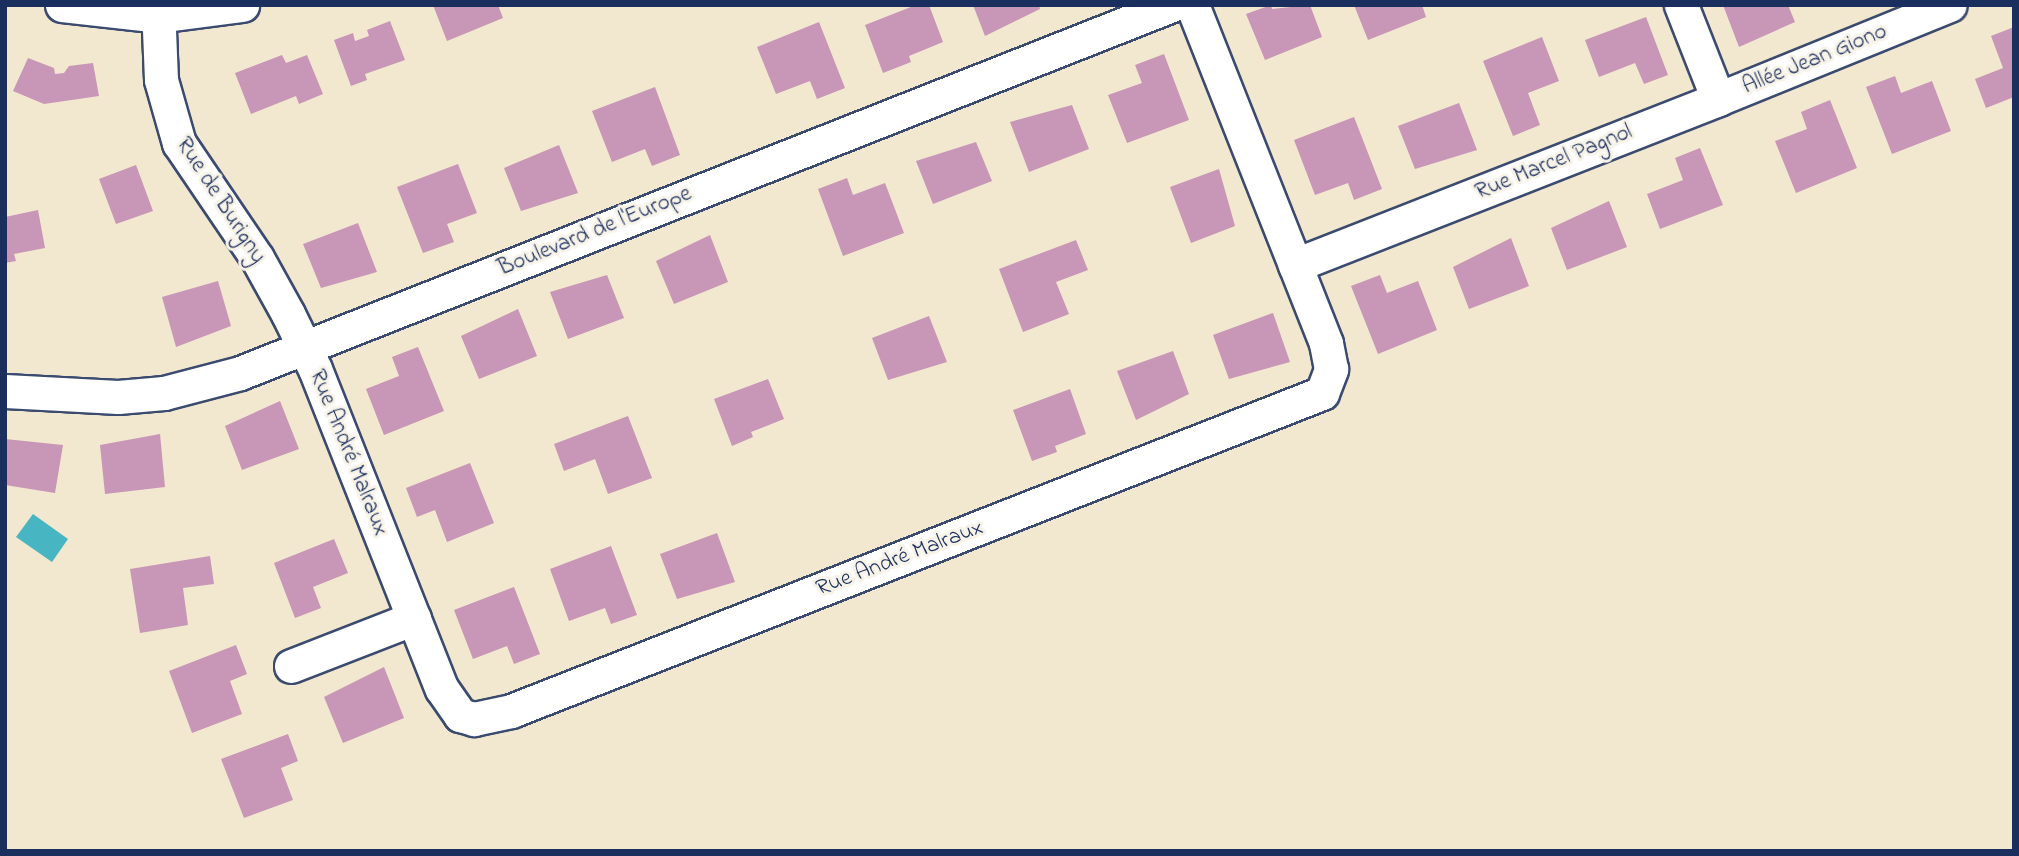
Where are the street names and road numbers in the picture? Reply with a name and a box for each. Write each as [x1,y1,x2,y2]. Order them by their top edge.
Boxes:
street label: Allée Jean Giono [1739,19,1891,101]
street label: Rue Marcel Pagnol [1472,119,1636,207]
street label: Rue de Burigny [169,133,271,269]
street label: Boulevard de l'Europe [494,181,696,283]
street label: Rue André Malraux [302,366,394,540]
street label: Rue André Malraux [813,514,987,604]

